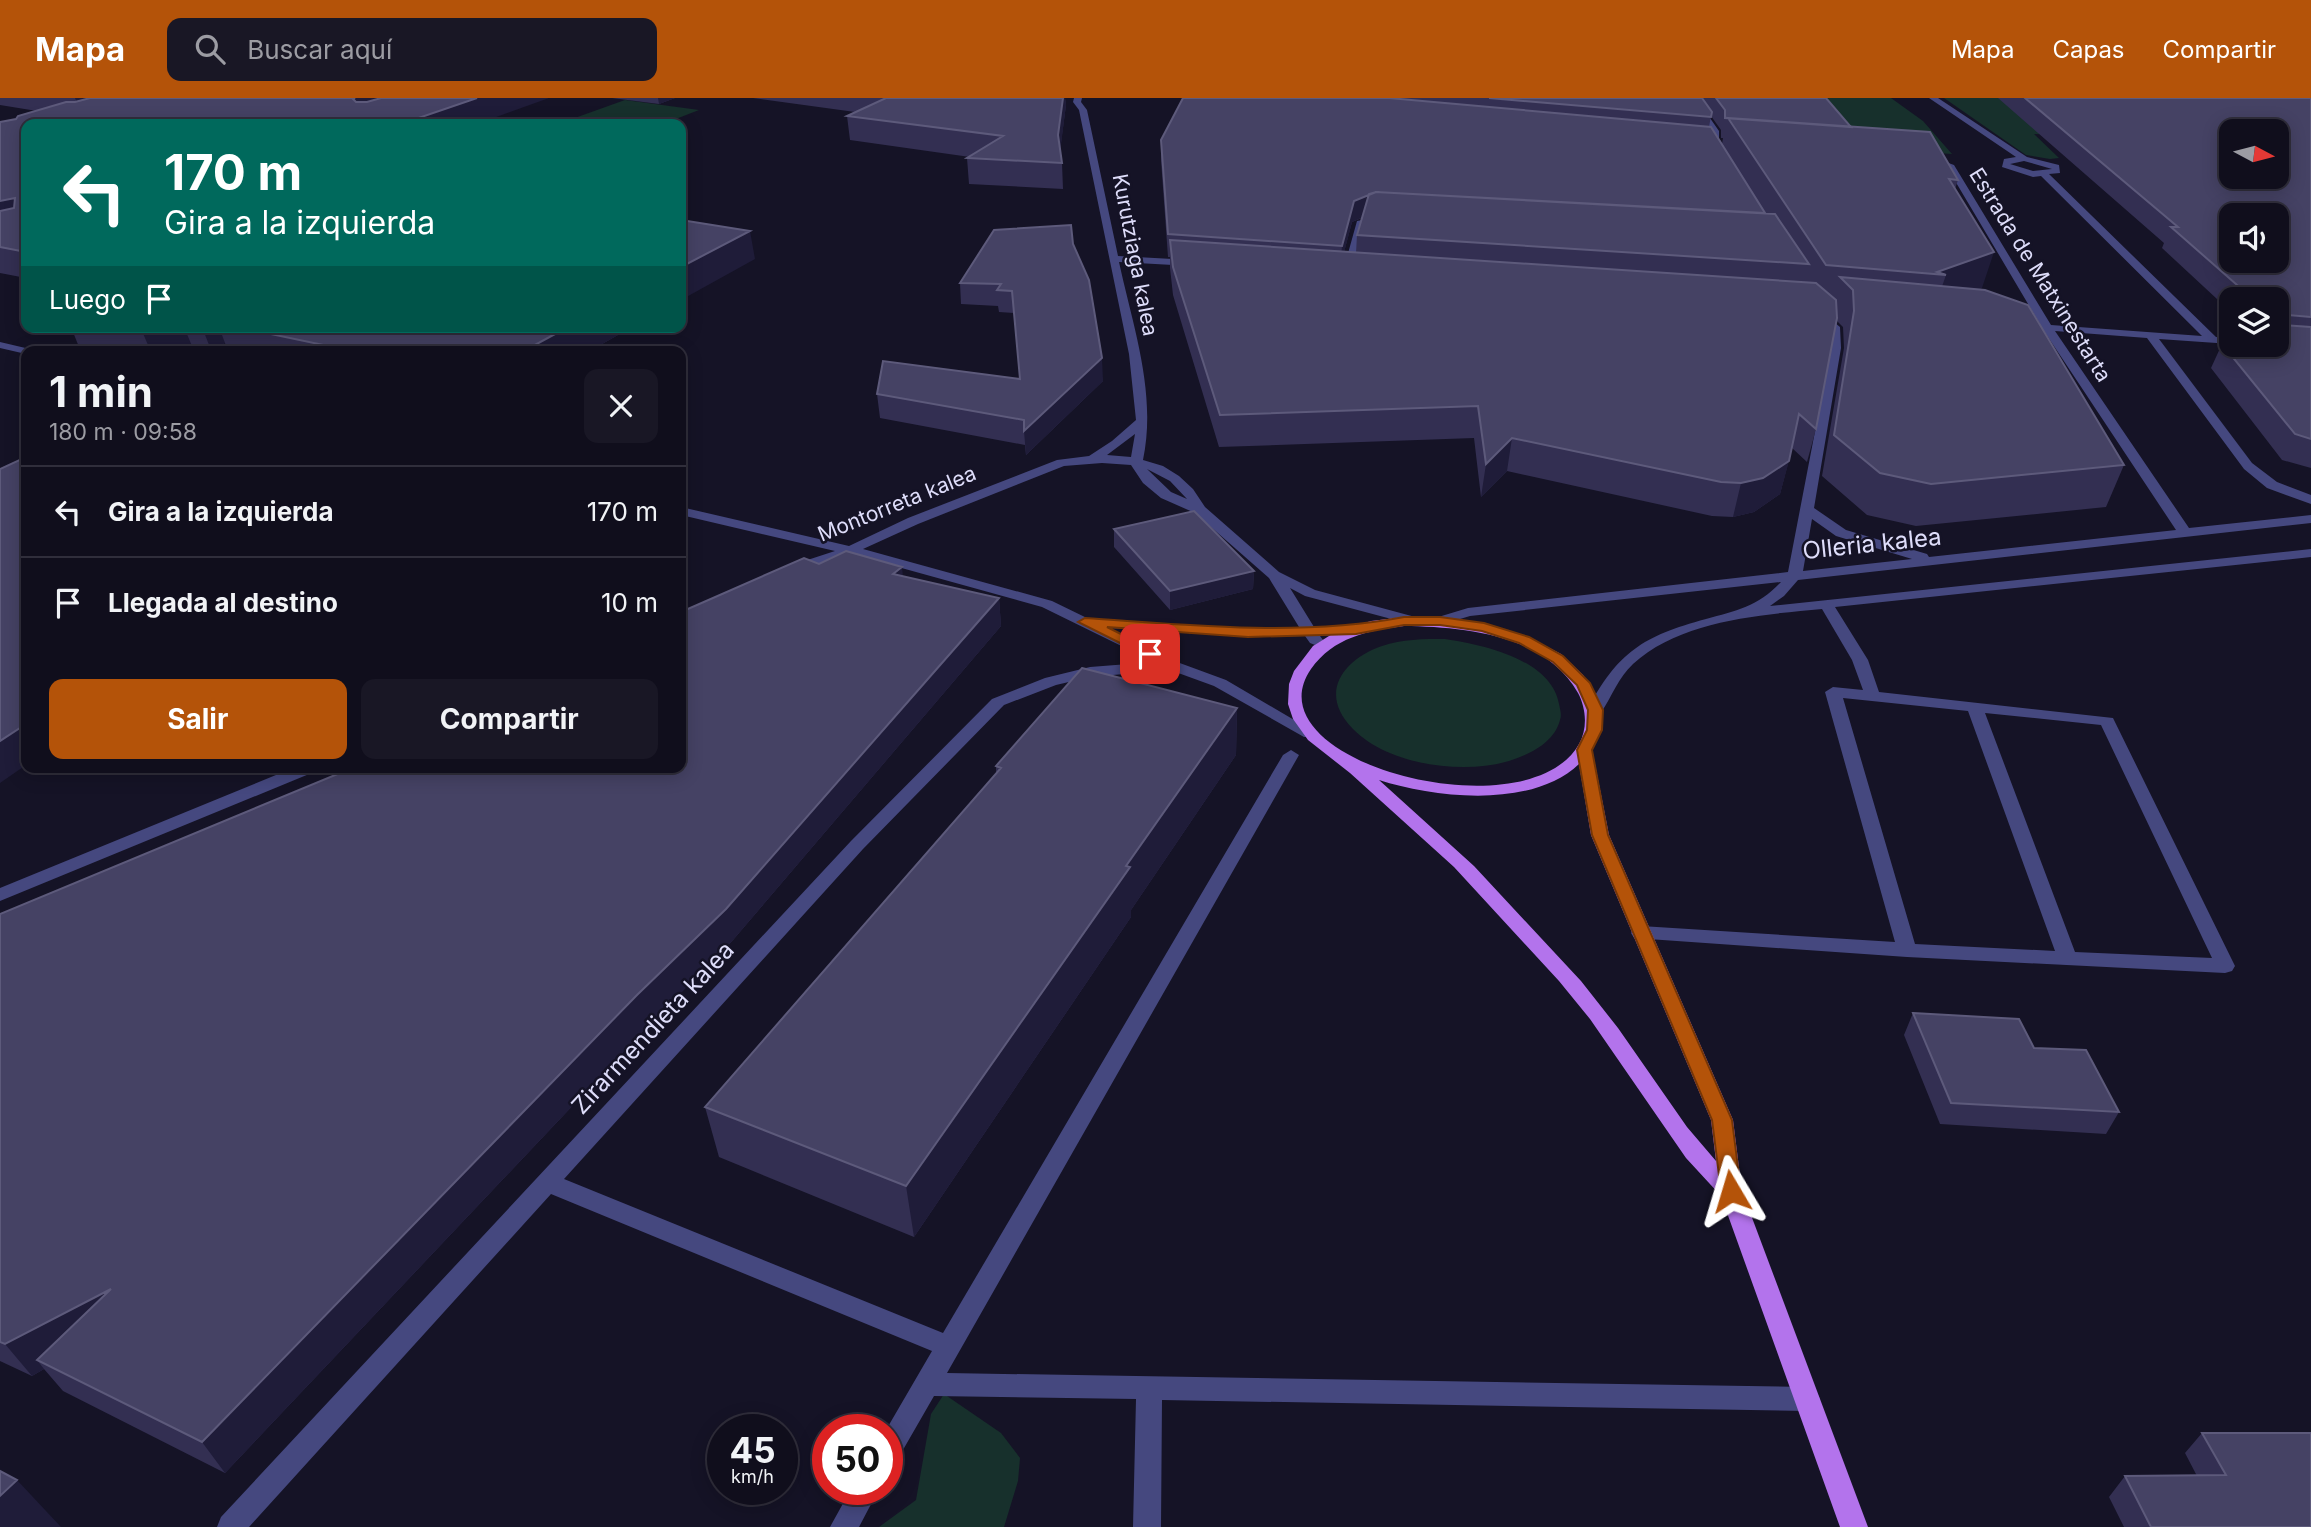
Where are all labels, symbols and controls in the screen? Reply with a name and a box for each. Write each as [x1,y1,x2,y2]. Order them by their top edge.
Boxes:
search box [167,18,657,81]
text: Mapa [35,29,125,69]
icon: search [191,30,229,68]
text: Buscar aquí [247,34,392,65]
text: Mapa [1951,35,2014,64]
text: Capas [2052,35,2125,64]
text: Compartir [2163,35,2276,64]
north arrow [2219,119,2289,189]
map controls [2219,119,2289,357]
text: 170 m [164,143,302,202]
icon: left [49,147,140,238]
street label: Estrada de Matxinestarta [1964,163,2117,386]
street label: Kurutziaga kalea [1108,172,1163,338]
text: Gira a la izquierda [164,203,435,242]
button: sound [2219,203,2289,273]
icon: arrive [140,280,178,318]
text: Luego [49,284,126,315]
button: layers [2219,287,2289,357]
text: 1 min [49,366,153,417]
button: close [584,369,658,443]
text: 180 m · 09:58 [49,418,197,446]
street label: Montorreta kalea [814,460,980,547]
icon: left [49,493,87,531]
text: Gira a la izquierda [108,496,334,527]
text: 170 m [587,496,658,527]
street label: Olleria kalea [1801,522,1943,565]
icon: arrive [49,584,87,622]
text: Llegada al destino [108,587,338,618]
text: 10 m [601,587,658,618]
pin [1120,624,1180,684]
icon: arrive [1131,635,1169,673]
button: Salir [49,679,347,759]
button: Compartir [361,679,658,759]
street label: Zirarmendieta kalea [565,936,740,1120]
position arrow [1694,1154,1768,1228]
speed limit sign: 50 [812,1414,903,1505]
text: 45 [729,1429,776,1471]
text: km/h [731,1466,774,1487]

